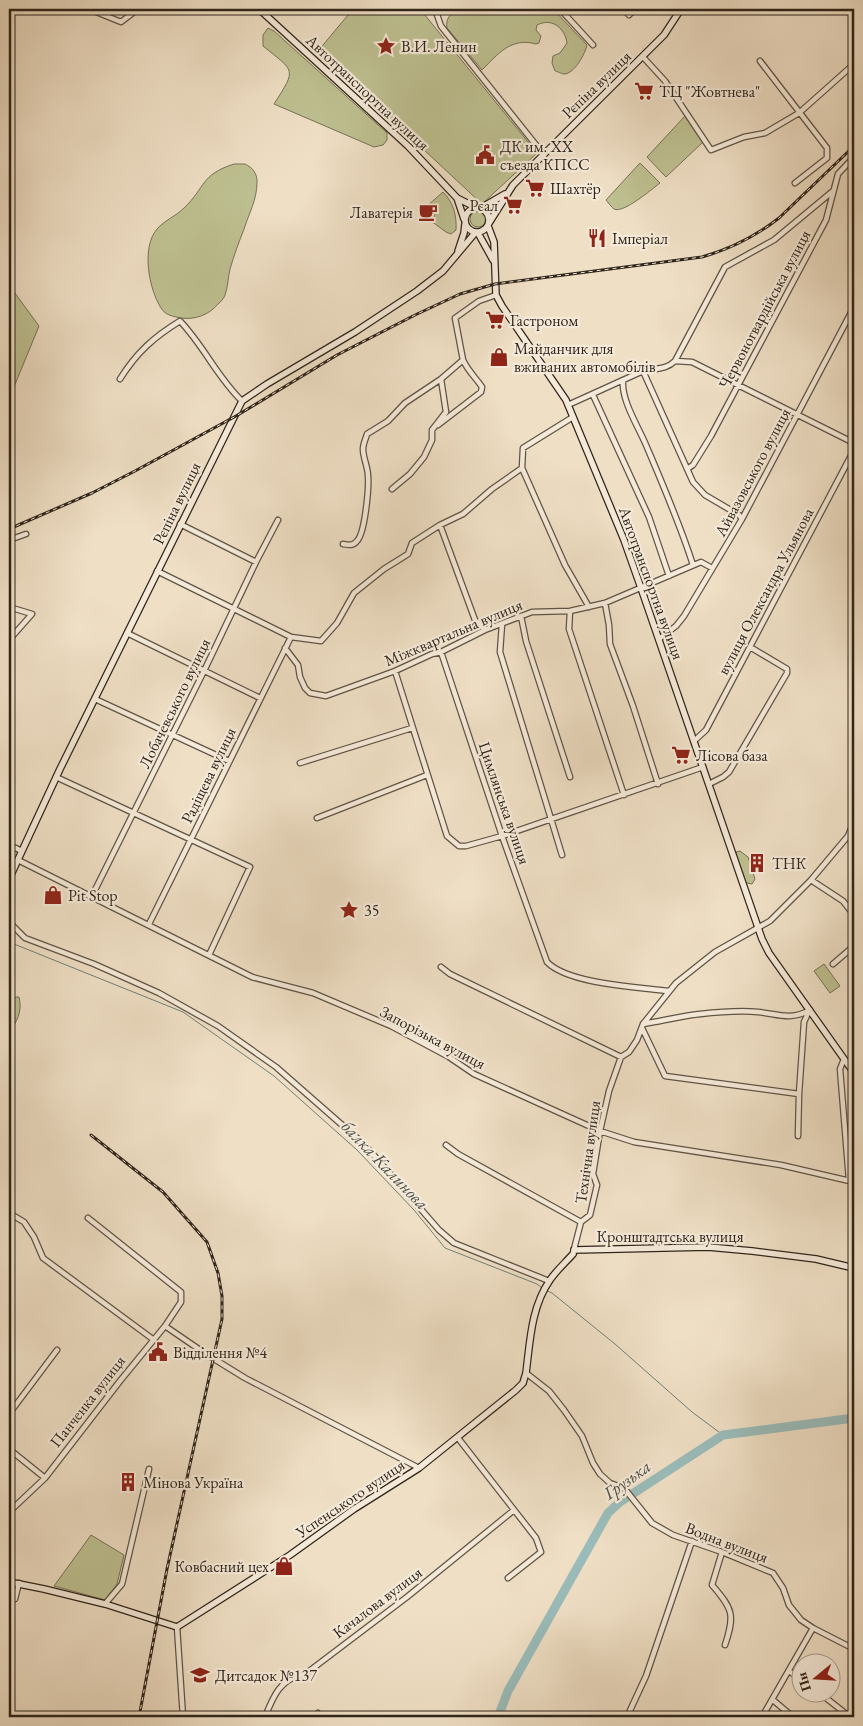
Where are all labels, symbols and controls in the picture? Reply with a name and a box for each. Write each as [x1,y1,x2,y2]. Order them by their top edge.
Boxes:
street label: Автотранспортна вулиця [301,29,434,155]
place icon: В.И. Ленин [375,35,397,57]
place label: В.И. Ленин [401,36,477,57]
street label: Рєпіна вулиця [557,46,636,123]
supermarket icon: ТЦ "Жовтнева" [633,80,655,102]
place label: ТЦ "Жовтнева" [659,81,760,102]
place label: ДК им. XX съезда КПСС [500,136,590,175]
public building icon: ДК им. XX съезда КПСС [474,144,496,166]
supermarket icon: Шахтёр [524,177,546,199]
place label: Шахтёр [550,178,601,199]
supermarket icon: Рєал [502,194,524,216]
place label: Рєал [470,195,498,216]
cafe icon: Лаватерія [417,201,439,223]
place label: Лаватерія [350,202,413,223]
street label: Червоногвардійська вулиця [714,226,815,392]
restaurant icon: Імперіал [586,227,608,249]
place label: Імперіал [612,228,668,249]
supermarket icon: Гастроном [484,309,506,331]
place label: Гастроном [510,310,578,331]
place label: Майданчик для вживаних автомобілів [514,338,656,377]
shop icon: Майданчик для вживаних автомобілів [488,346,510,368]
street label: Айвазовського вулиця [709,404,795,541]
street label: Рєпіна вулиця [148,459,205,548]
street label: Автотранспортна вулиця [614,503,689,663]
street label: вулиця Олександра Ульянова [712,504,819,678]
street label: Міжквартальна вулиця [381,594,525,671]
street label: Лобачевського вулиця [134,635,215,772]
street label: Радіщева вулиця [176,724,241,827]
street label: Цимлянська вулиця [474,739,535,867]
supermarket icon: Лісова база [670,744,692,766]
place label: Лісова база [696,745,768,766]
building icon: ТНК [746,852,768,874]
place label: ТНК [772,853,807,874]
shop icon: Pit Stop [42,884,64,906]
place label: Pit Stop [68,885,118,906]
place icon: 35 [338,899,360,921]
place label: 35 [364,900,379,921]
street label: Запорізька вулиця [376,1001,489,1074]
street label: Технічна вулиця [570,1099,605,1205]
water label: балка Калинова [337,1115,434,1214]
street label: Кронштадтська вулиця [596,1226,744,1247]
public building icon: Відділення №4 [147,1341,169,1363]
place label: Відділення №4 [173,1342,268,1363]
street label: Панченка вулиця [45,1351,130,1452]
street label: Успенського вулиця [291,1454,409,1543]
water label: Грузька [597,1455,656,1506]
building icon: Мінова Україна [117,1471,139,1493]
place label: Мінова Україна [143,1472,244,1493]
street label: Водна вулиця [683,1517,771,1568]
shop icon: Ковбасний цех [273,1555,295,1577]
place label: Ковбасний цех [175,1556,269,1577]
street label: Качалова вулиця [328,1562,426,1643]
north arrow [790,1654,840,1704]
school or university icon: Дитсадок №137 [189,1664,211,1686]
place label: Дитсадок №137 [215,1665,317,1686]
text: Пн [792,1670,815,1694]

